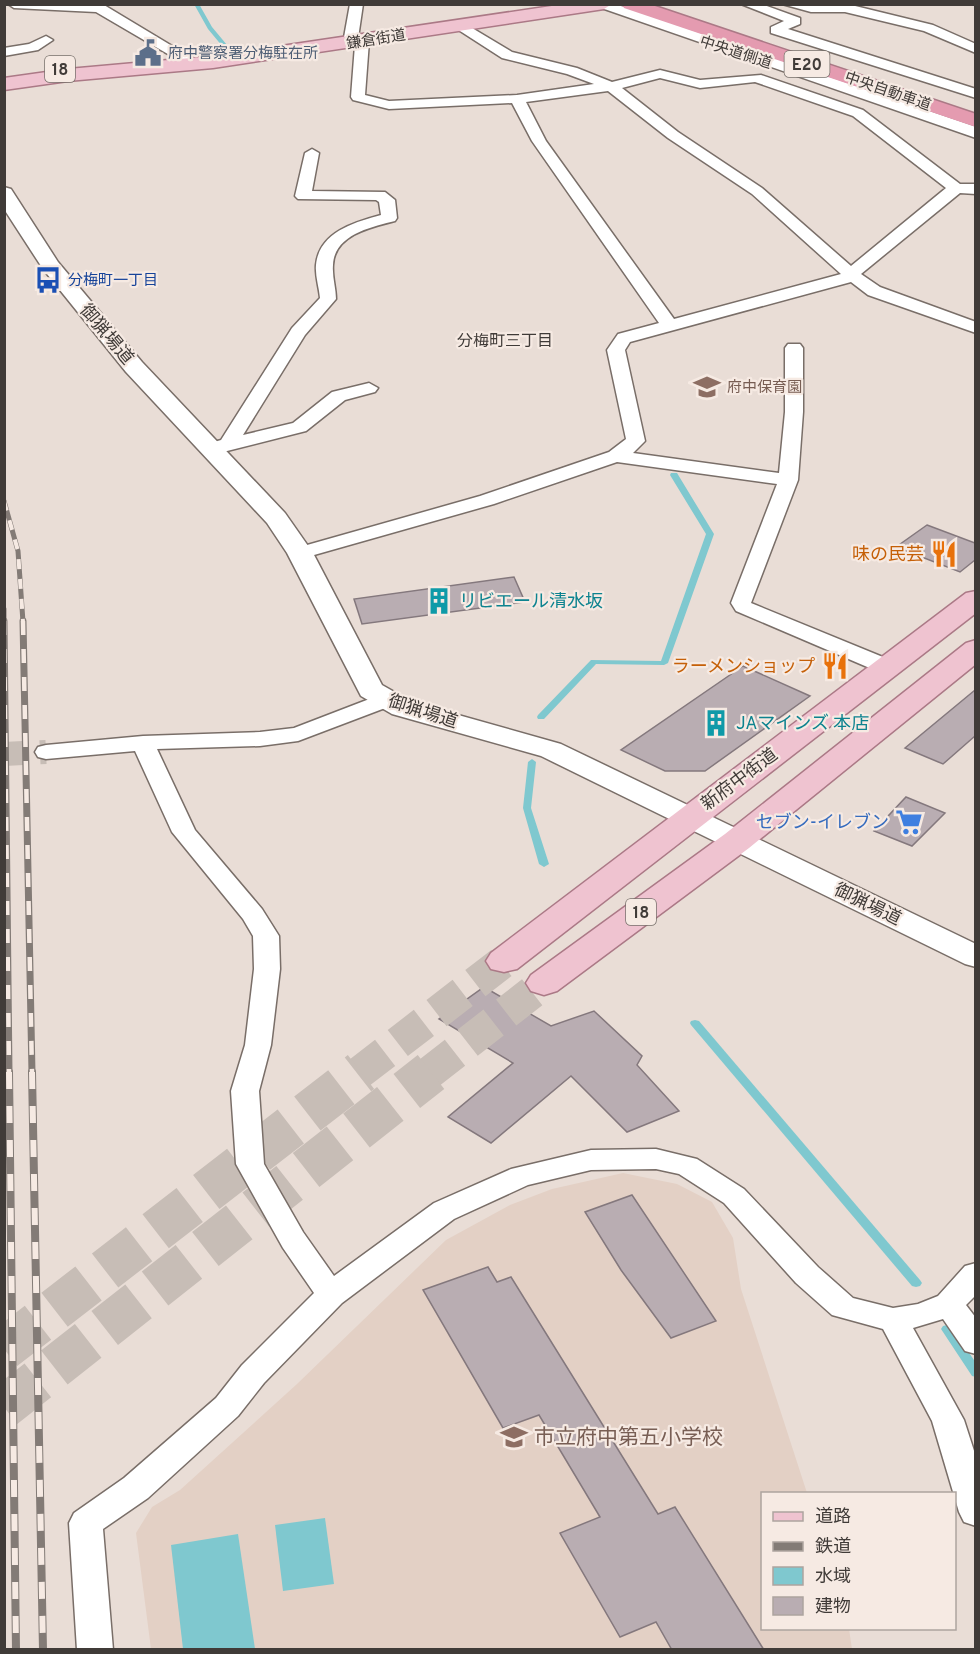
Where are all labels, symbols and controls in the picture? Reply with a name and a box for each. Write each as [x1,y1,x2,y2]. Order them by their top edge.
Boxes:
street label: 鎌倉街道 [345,25,407,55]
street label: 中央道側道 [697,32,774,74]
public building icon: 府中警察署分梅駐在所 [133,38,163,68]
place label: 府中警察署分梅駐在所 [168,44,318,64]
road number: E20 [784,51,830,77]
road number: 18 [45,56,75,82]
street label: 中央自動車道 [842,69,933,116]
bus stop icon: 分梅町一丁目 [33,265,63,295]
place label: 分梅町一丁目 [68,271,158,291]
street label: 御猟場道 [74,300,138,370]
district label: 分梅町三丁目 [457,332,553,352]
school or university icon: 府中保育園 [692,372,722,402]
place label: 府中保育園 [727,379,802,398]
restaurant icon: 味の民芸 [929,539,959,569]
place label: 味の民芸 [852,544,924,567]
building icon: リビエール清水坂 [424,586,454,616]
place label: リビエール清水坂 [459,591,603,614]
restaurant icon: ラーメンショップ [820,651,850,681]
place label: ラーメンショップ [672,656,815,679]
street label: 御猟場道 [385,690,460,734]
building icon: JAマインズ 本店 [701,708,731,738]
place label: JAマインズ 本店 [736,713,869,736]
street label: 新府中街道 [697,744,783,816]
supermarket icon: セブン-イレブン [894,807,924,837]
place label: セブン-イレブン [756,812,889,835]
street label: 御猟場道 [830,879,905,931]
road number: 18 [626,899,656,925]
school or university icon: 市立府中第五小学校 [499,1422,529,1452]
place label: 市立府中第五小学校 [534,1425,723,1452]
legend [761,1492,956,1630]
text: 道路 [815,1506,851,1529]
text: 鉄道 [815,1536,851,1559]
text: 水域 [815,1566,851,1589]
text: 建物 [815,1596,851,1619]

